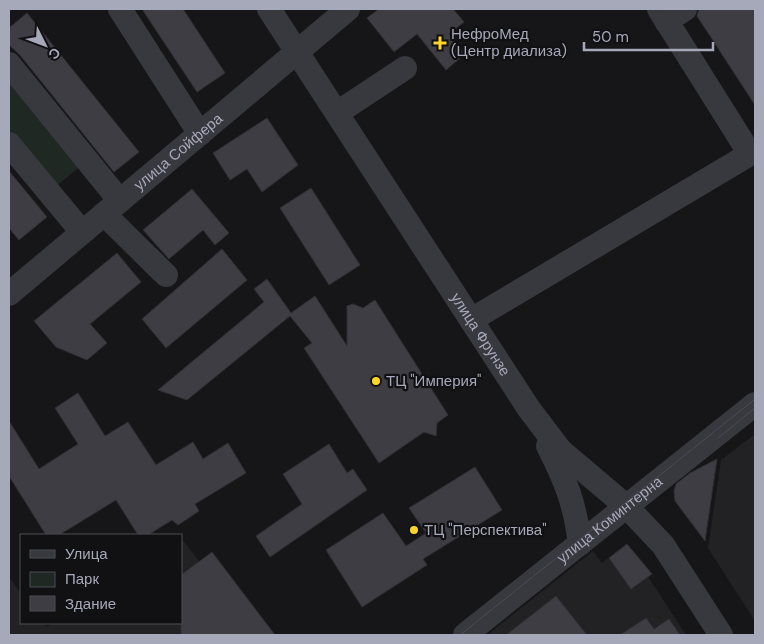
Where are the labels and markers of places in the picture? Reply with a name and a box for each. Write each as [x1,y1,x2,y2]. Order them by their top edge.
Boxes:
place label: НефроМед (Центр диализа) [451,24,567,61]
marker: НефроМед (Центр диализа) [433,36,447,50]
place label: ТЦ "Империя" [386,371,481,391]
marker: ТЦ "Империя" [370,375,382,387]
place label: ТЦ "Перспектива" [424,520,547,540]
marker: ТЦ "Перспектива" [408,524,420,536]

